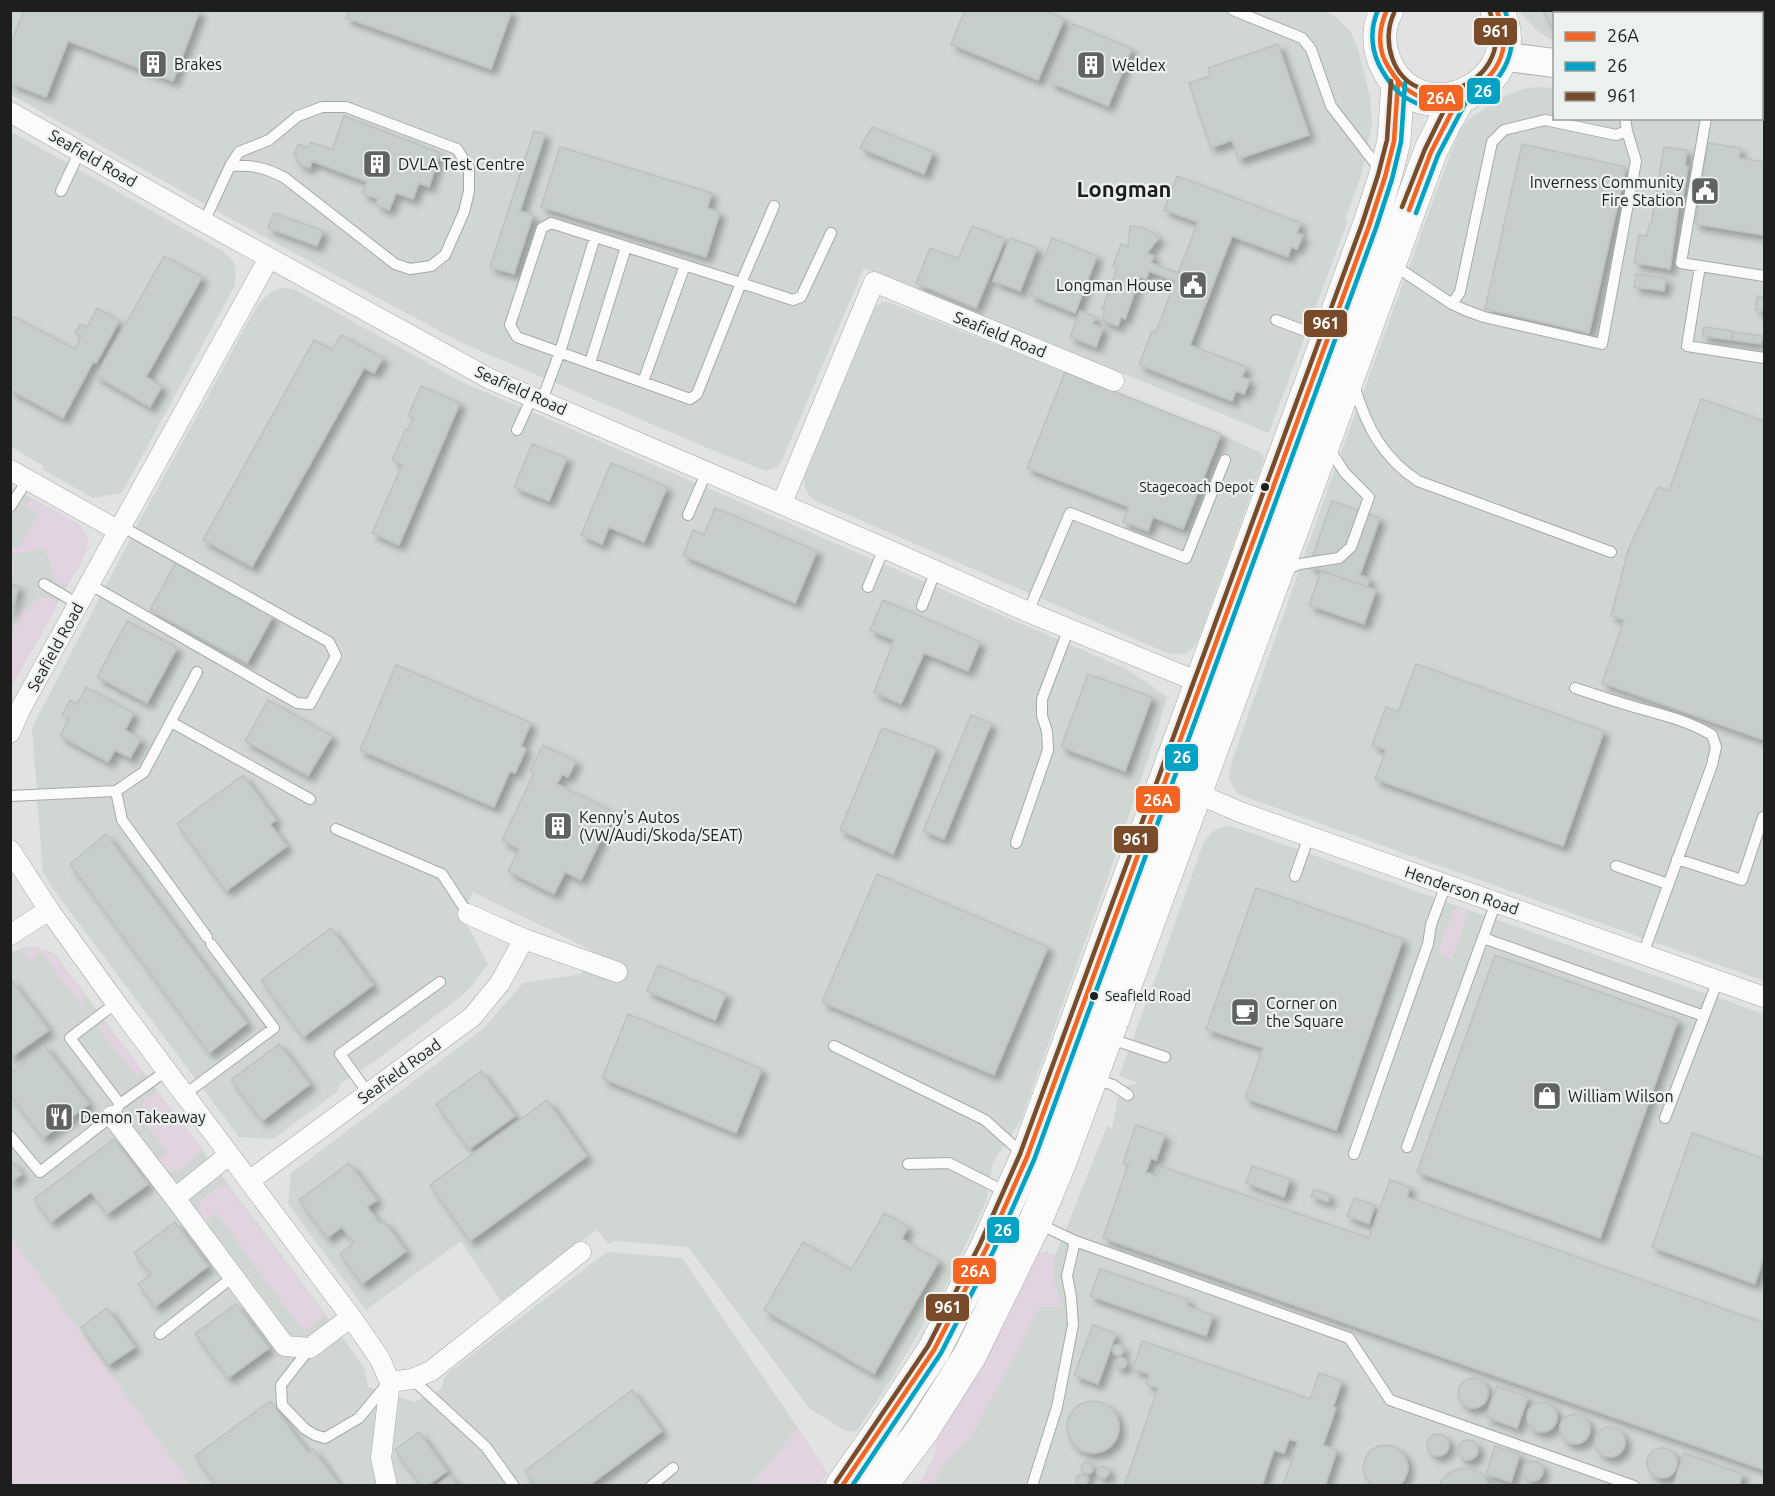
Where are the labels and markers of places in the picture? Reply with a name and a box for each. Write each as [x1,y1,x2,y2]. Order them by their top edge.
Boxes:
building icon: Brakes [137,48,169,80]
building icon: Weldex [1075,49,1107,81]
place label: Brakes [174,55,222,73]
place label: Weldex [1112,56,1166,74]
building icon: DVLA Test Centre [361,148,393,180]
place label: DVLA Test Centre [398,155,525,173]
place label: Inverness Community Fire Station [1530,173,1684,209]
public building icon: Inverness Community Fire Station [1689,175,1721,207]
public building icon: Longman House [1177,269,1209,301]
place label: Longman House [1056,276,1172,294]
place label: Stagecoach Depot [1139,479,1254,495]
marker: Stagecoach Depot [1259,481,1271,493]
place label: Kenny's Autos (VW/Audi/Skoda/SEAT) [579,808,743,845]
building icon: Kenny's Autos (VW/Audi/Skoda/SEAT) [542,810,574,842]
place label: Seafield Road [1105,988,1191,1004]
marker: Seafield Road [1088,990,1100,1002]
place label: Corner on the Square [1266,994,1344,1030]
cafe icon: Corner on the Square [1229,996,1261,1028]
shop icon: William Wilson [1531,1080,1563,1112]
place label: William Wilson [1568,1087,1674,1105]
restaurant icon: Demon Takeaway [43,1101,75,1133]
place label: Demon Takeaway [80,1108,206,1126]

